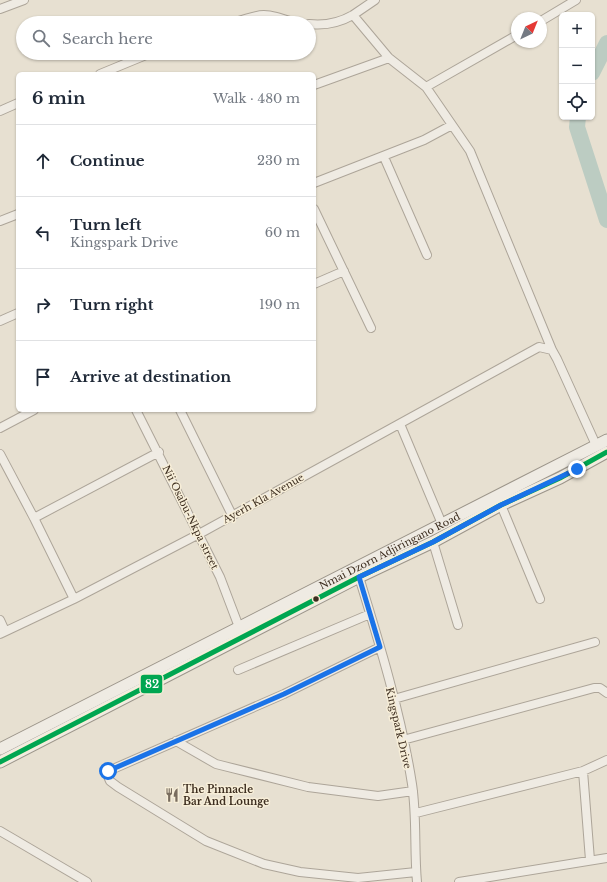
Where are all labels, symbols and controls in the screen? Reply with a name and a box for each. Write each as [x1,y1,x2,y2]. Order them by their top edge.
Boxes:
north arrow [511,12,547,48]
map controls [559,12,595,120]
button: + [559,12,595,48]
search box [16,16,316,60]
icon: search [30,27,52,49]
text: Search here [62,29,153,48]
button: − [559,48,595,84]
button: locate [559,84,595,120]
text: 6 min [32,88,85,109]
text: Walk · 480 m [213,90,300,107]
icon: ahead [32,150,54,172]
text: Continue [70,151,145,170]
text: 230 m [257,152,300,169]
text: Turn left [70,215,141,234]
icon: left [32,222,54,244]
text: 60 m [265,224,300,241]
text: Kingspark Drive [70,234,178,251]
icon: right [32,294,54,316]
text: Turn right [70,295,153,314]
text: 190 m [259,296,300,313]
icon: arrive [32,366,54,388]
text: Arrive at destination [70,367,231,386]
route end [568,460,586,478]
street label: Nii Osabu-Nkpa street [160,463,222,572]
street label: Ayerh Kla Avenue [220,471,306,527]
street label: Nmai Dzorn Adjiringano Road [317,510,463,593]
unlabelled marker [311,594,321,604]
line badge: 82 [140,674,163,694]
text: 82 [145,677,159,691]
street label: Kingspark Drive [383,686,414,770]
route start [99,762,117,780]
place label: The Pinnacle Bar And Lounge [183,783,269,808]
restaurant icon: The Pinnacle Bar And Lounge [164,787,180,803]

